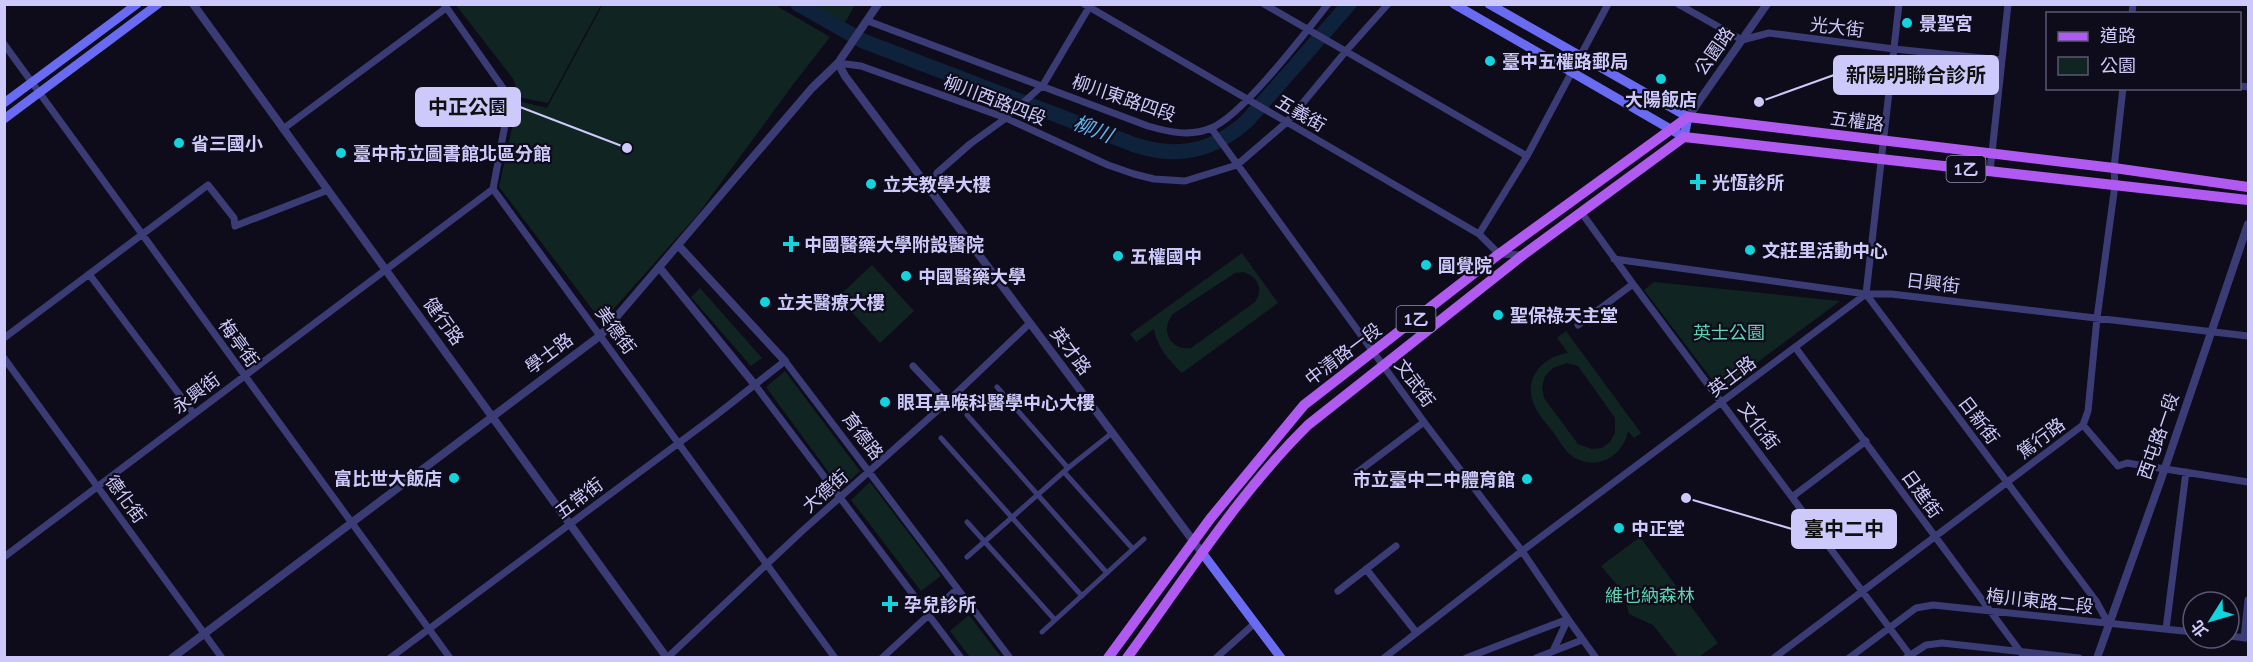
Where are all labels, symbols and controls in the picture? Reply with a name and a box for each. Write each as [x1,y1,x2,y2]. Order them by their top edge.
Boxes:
street label: 光大街 [1809,12,1865,42]
place label: 景聖宮 [1919,12,1973,35]
legend [2046,12,2241,90]
marker: 景聖宮 [1900,16,1914,30]
street label: 公園路 [1689,22,1739,80]
text: 道路 [2100,24,2136,47]
place label: 臺中五權路郵局 [1502,50,1628,73]
marker: 臺中五權路郵局 [1483,54,1497,68]
text: 公園 [2100,54,2136,77]
callout: 新陽明聯合診所 [1834,56,1998,94]
text: 新陽明聯合診所 [1846,62,1986,88]
street label: 柳川西路四段 [940,70,1050,130]
street label: 柳川東路四段 [1069,70,1179,126]
marker: 大陽飯店 [1654,72,1668,86]
callout: 中正公園 [416,88,520,126]
place label: 大陽飯店 [1625,88,1697,111]
street label: 五義街 [1272,90,1330,136]
text: 中正公園 [428,94,508,120]
street label: 五權路 [1829,106,1885,136]
water label: 柳川 [1070,110,1118,149]
place label: 省三國小 [191,132,263,155]
marker: 省三國小 [172,136,186,150]
place label: 臺中市立圖書館北區分館 [353,142,551,165]
marker: 臺中市立圖書館北區分館 [334,146,348,160]
road number: 1乙 [1946,156,1986,182]
place label: 光恆診所 [1712,171,1784,194]
place label: 立夫教學大樓 [883,173,991,196]
marker: 光恆診所 [1689,173,1707,191]
marker: 立夫教學大樓 [864,177,878,191]
place label: 中國醫藥大學附設醫院 [804,233,984,256]
marker: 中國醫藥大學附設醫院 [782,235,800,253]
place label: 文莊里活動中心 [1762,239,1888,262]
marker: 文莊里活動中心 [1743,243,1757,257]
place label: 五權國中 [1130,245,1202,268]
marker: 五權國中 [1111,249,1125,263]
place label: 圓覺院 [1438,254,1492,277]
marker: 圓覺院 [1419,258,1433,272]
place label: 中國醫藥大學 [918,265,1026,288]
street label: 日興街 [1905,268,1961,298]
marker: 中國醫藥大學 [899,269,913,283]
place label: 立夫醫療大樓 [777,291,885,314]
street label: 健行路 [419,292,469,350]
marker: 立夫醫療大樓 [758,295,772,309]
street label: 美德街 [591,301,641,359]
place label: 聖保祿天主堂 [1510,304,1618,327]
road number: 1乙 [1396,306,1436,332]
marker: 聖保祿天主堂 [1491,308,1505,322]
street label: 梅亭街 [214,314,264,372]
street label: 中清路一段 [1300,318,1386,390]
park label: 英士公園 [1693,321,1765,344]
street label: 英才路 [1046,323,1096,379]
street label: 學士路 [521,328,577,378]
street label: 英士路 [1704,351,1760,401]
street label: 文武街 [1390,354,1440,412]
street label: 永興街 [168,368,224,418]
street label: 西屯路一段 [2132,390,2184,482]
place label: 眼耳鼻喉科醫學中心大樓 [897,391,1095,414]
street label: 日新街 [1954,392,2004,448]
marker: 眼耳鼻喉科醫學中心大樓 [878,395,892,409]
street label: 文化街 [1734,398,1784,454]
street label: 育德路 [838,408,888,464]
street label: 篤行路 [2013,413,2069,463]
street label: 大德街 [797,465,853,517]
street label: 日進街 [1897,465,1947,523]
place label: 富比世大飯店 [334,467,442,490]
place label: 市立臺中二中體育館 [1353,468,1515,491]
street label: 德化街 [101,470,151,528]
marker: 富比世大飯店 [447,471,461,485]
marker: 市立臺中二中體育館 [1520,472,1534,486]
street label: 五常街 [551,473,607,523]
callout: 臺中二中 [1792,510,1896,548]
text: 臺中二中 [1804,516,1884,542]
place label: 中正堂 [1631,517,1685,540]
marker: 中正堂 [1612,521,1626,535]
park label: 維也納森林 [1605,584,1695,607]
street label: 梅川東路二段 [1985,584,2095,618]
north arrow [2181,590,2241,650]
place label: 孕兒診所 [904,593,976,616]
marker: 孕兒診所 [881,595,899,613]
text: 北 [2186,617,2212,641]

